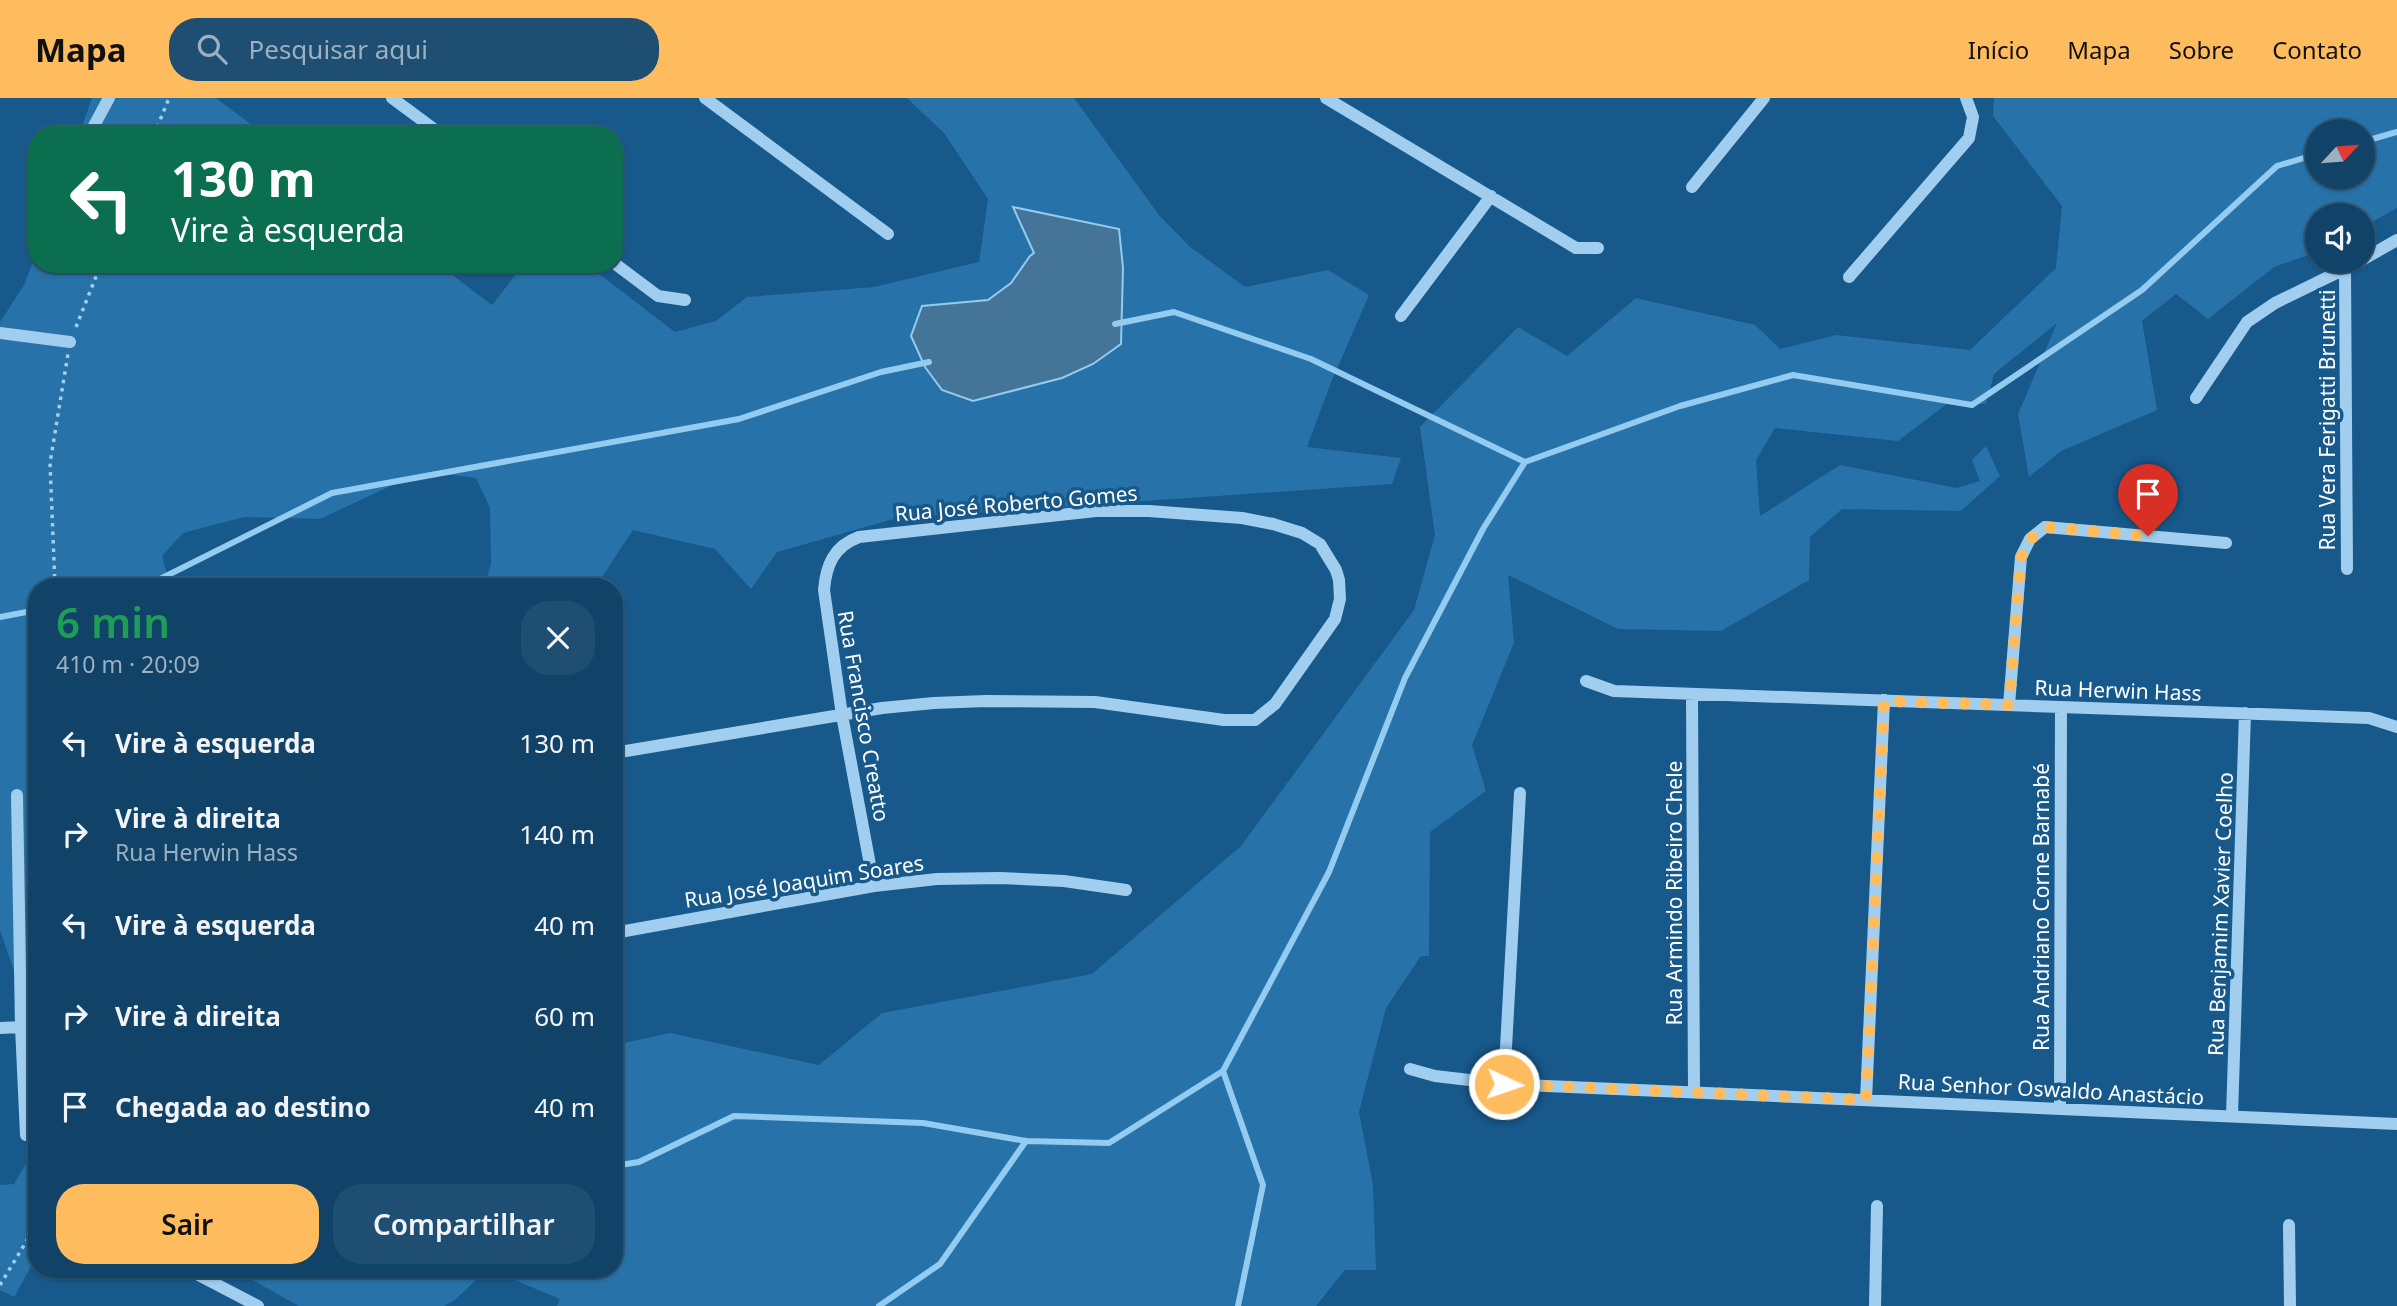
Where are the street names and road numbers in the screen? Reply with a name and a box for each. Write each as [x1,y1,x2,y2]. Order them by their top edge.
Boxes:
street label: Rua Vera Ferigatti Brunetti [2313,289,2341,551]
street label: Rua José Roberto Gomes [893,478,1139,528]
street label: Rua Francisco Creatto [832,608,896,824]
street label: Rua Herwin Hass [2034,673,2202,707]
street label: Rua Armindo Ribeiro Chele [1660,761,1688,1025]
street label: Rua Andriano Corne Barnabé [2027,763,2055,1051]
street label: Rua Benjamim Xavier Coelho [2201,772,2239,1056]
street label: Rua José Joaquim Soares [682,848,926,914]
street label: Rua Senhor Oswaldo Anastácio [1897,1067,2205,1111]

